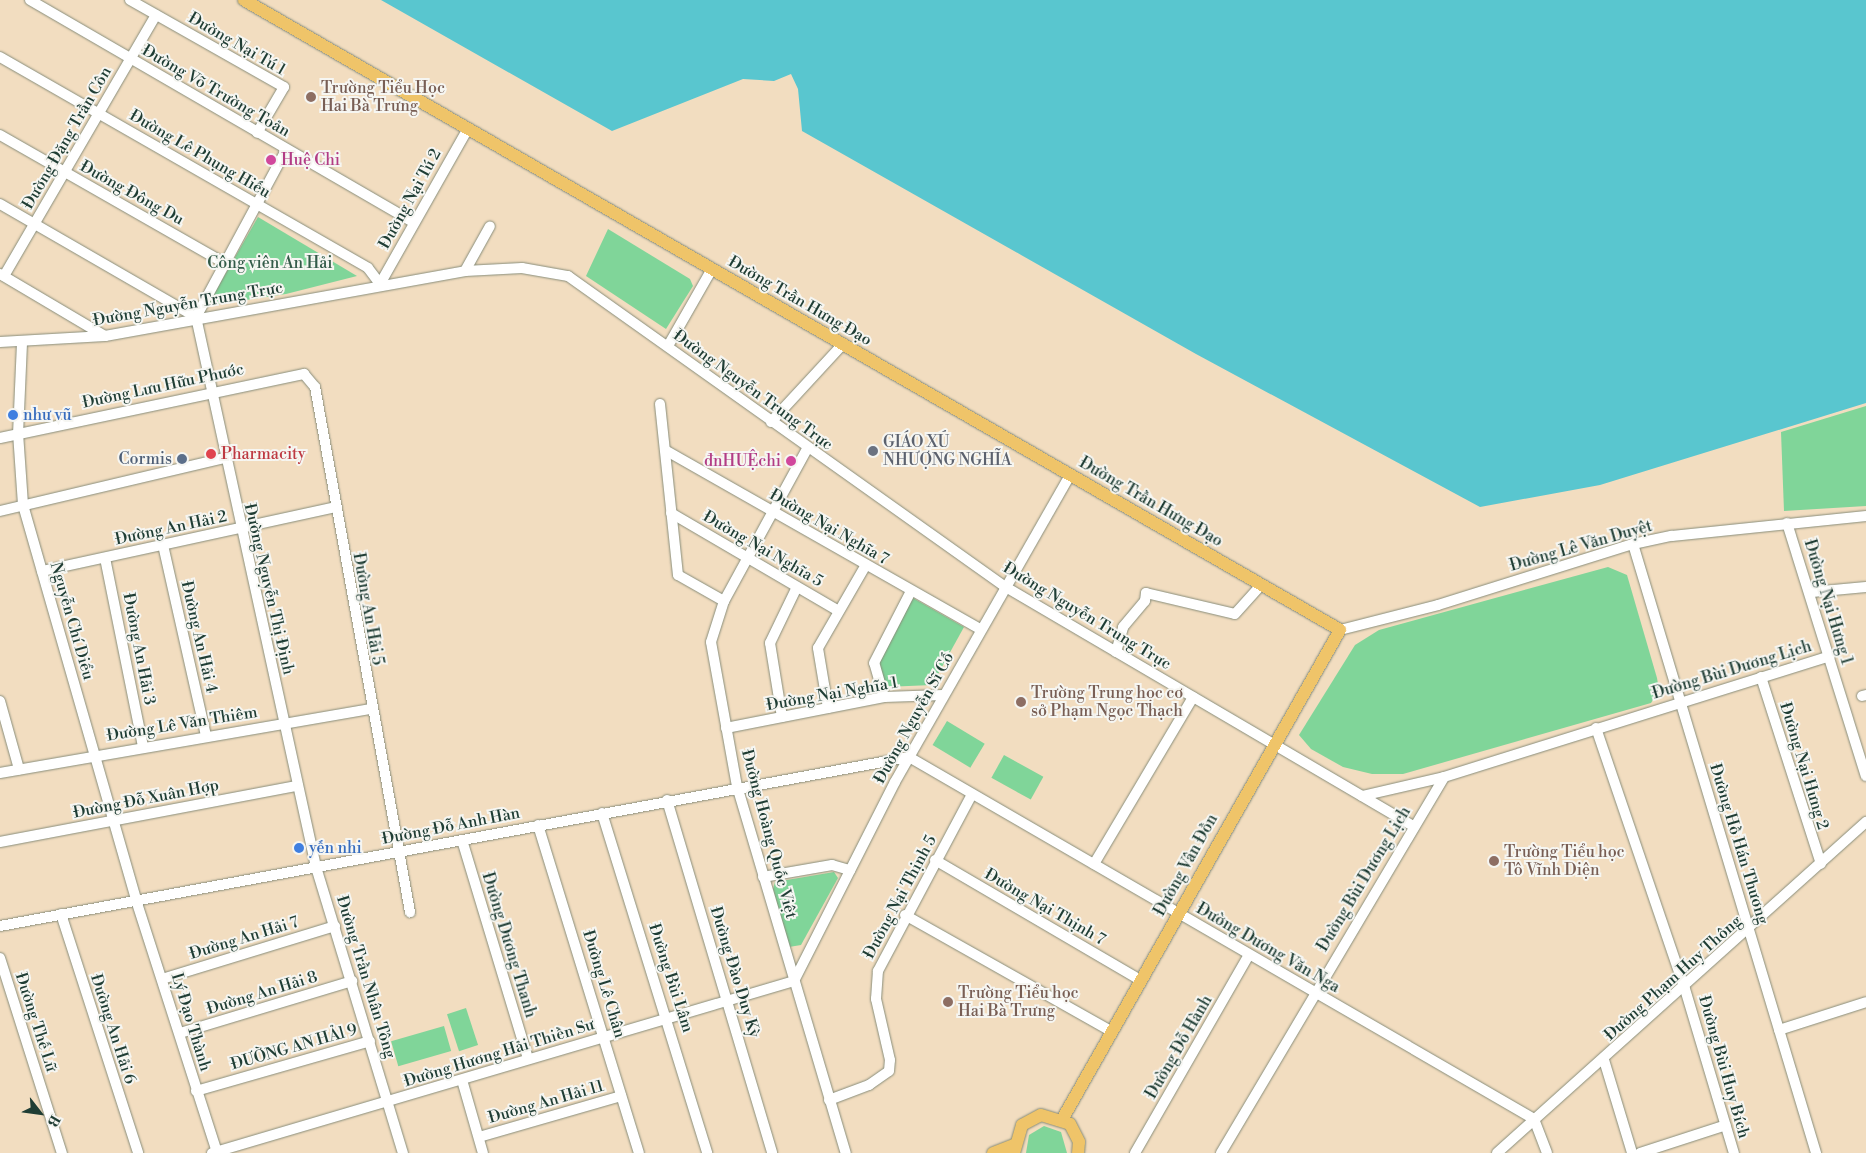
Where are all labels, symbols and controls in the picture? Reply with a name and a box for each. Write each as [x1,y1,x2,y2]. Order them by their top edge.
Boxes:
street label: Đường Nại Tú 1 [185,8,289,80]
street label: Đường Võ Trường Toản [139,41,293,141]
street label: Đường Đặng Trần Côn [18,63,116,213]
place label: Trường Tiểu Học Hai Bà Trưng [321,78,445,116]
marker: Trường Tiểu Học Hai Bà Trưng [305,91,317,103]
street label: Đường Lê Phụng Hiếu [126,106,274,202]
street label: Đường Nại Tú 2 [375,146,445,252]
place label: Huệ Chi [281,150,340,170]
marker: Huệ Chi [265,154,277,166]
street label: Đường Đông Du [77,157,187,229]
street label: Đường Trần Hưng Đạo [725,252,875,350]
park label: Công viên An Hải [207,253,333,273]
street label: Đường Nguyễn Trung Trực [91,278,285,330]
street label: Đường Nguyễn Trung Trực [669,326,837,454]
street label: Đường Lưu Hữu Phước [80,359,246,413]
place label: như vũ [23,405,72,425]
marker: như vũ [7,409,19,421]
place label: GIÁO XÚ NHƯỢNG NGHĨA [883,432,1012,470]
place label: Pharmacity [221,444,306,464]
marker: GIÁO XÚ NHƯỢNG NGHĨA [867,445,879,457]
marker: Pharmacity [205,448,217,460]
place label: Cormis [118,449,172,469]
place label: đnHUỆchi [704,451,781,471]
marker: Cormis [176,453,188,465]
street label: Đường Trần Hưng Đạo [1076,453,1226,551]
marker: đnHUỆchi [785,455,797,467]
street label: Đường Nại Nghĩa 7 [766,485,892,569]
street label: Đường Nguyễn Thị Định [240,501,298,677]
street label: Đường An Hải 2 [113,507,229,549]
street label: Đường Nại Nghĩa 5 [700,507,826,591]
street label: Đường Lê Văn Duyệt [1507,516,1655,576]
street label: Đường Nại Hưng 1 [1800,537,1856,667]
street label: Đường An Hải 5 [349,551,387,667]
street label: Đường Nguyễn Trung Trực [999,558,1175,674]
street label: Nguyễn Chí Diểu [46,560,98,682]
street label: Đường An Hải 4 [177,579,221,695]
street label: Đường An Hải 3 [119,591,159,707]
street label: Đường Bùi Dương Lịch [1650,637,1814,703]
street label: Đường Nguyễn Sĩ Cố [870,649,958,787]
street label: Đường Nại Nghĩa 1 [765,673,899,715]
place label: Trường Trung học cơ sở Phạm Ngọc Thạch [1031,683,1183,721]
marker: Trường Trung học cơ sở Phạm Ngọc Thạch [1015,696,1027,708]
street label: Đường Nại Hưng 2 [1775,700,1833,832]
street label: Đường Lê Văn Thiêm [105,703,259,745]
street label: Đường Hoàng Quốc Việt [737,747,801,921]
street label: Đường Hồ Hán Thương [1705,761,1773,927]
street label: Đường Đỗ Xuân Hợp [71,775,221,823]
street label: Đường Đỗ Anh Hàn [380,803,522,849]
street label: Đường Bùi Dương Lịch [1313,803,1415,955]
street label: Đường Vân Đồn [1150,811,1222,919]
street label: Đường Nại Thịnh 5 [859,832,941,962]
place label: yến nhi [309,838,362,858]
marker: yến nhi [293,842,305,854]
place label: Trường Tiểu học Tô Vĩnh Diện [1504,842,1625,880]
marker: Trường Tiểu học Tô Vĩnh Diện [1488,855,1500,867]
street label: Đường Nại Thịnh 7 [981,865,1109,949]
street label: Đường Dương Thanh [478,870,540,1020]
street label: Đường Trần Nhân Tông [332,893,400,1061]
street label: Đường Dương Văn Nga [1193,899,1343,997]
street label: Đường Đào Duy Kỳ [706,904,764,1040]
street label: Đường Phạm Huy Thông [1600,911,1746,1045]
street label: Đường An Hải 7 [187,912,301,964]
street label: Đường Bùi Lâm [644,921,698,1035]
street label: Đường Lê Chân [578,928,630,1040]
street label: Đường An Hải 8 [204,967,320,1019]
street label: Đường Thế Lữ [11,970,61,1074]
street label: Lý Đạo Thành [167,971,215,1073]
street label: Đường An Hải 6 [86,972,140,1086]
place label: Trường Tiểu học Hai Bà Trưng [958,983,1079,1021]
street label: Đường Đỗ Hành [1142,992,1216,1102]
street label: Đường Bùi Huy Bích [1694,993,1754,1141]
marker: Trường Tiểu học Hai Bà Trưng [942,996,954,1008]
street label: Đường Hương Hải Thiền Sư [401,1015,597,1091]
street label: ĐƯỜNG AN HẢl 9 [229,1020,359,1074]
street label: Đường An Hải 11 [486,1076,606,1128]
north arrow [15,1088,65,1138]
text: B [43,1111,63,1130]

